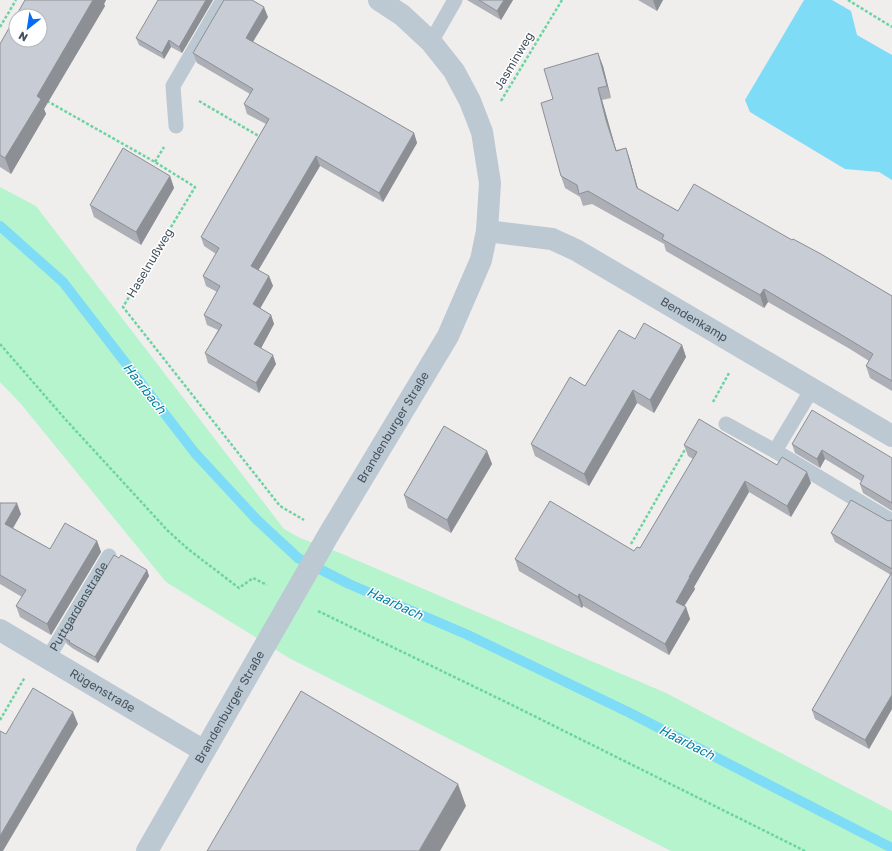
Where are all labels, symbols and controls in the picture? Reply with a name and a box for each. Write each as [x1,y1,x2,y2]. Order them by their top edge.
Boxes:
north arrow [8,8,48,48]
text: N [16,29,30,45]
street label: Jasminweg [490,29,537,92]
street label: Haselnußweg [123,225,176,300]
street label: Bendenkamp [658,293,731,345]
water label: Haarbach [120,359,170,417]
street label: Brandenburger Straße [353,369,432,486]
street label: Puttgardenstraße [46,559,111,654]
water label: Haarbach [364,583,427,623]
street label: Brandenburger Straße [191,648,267,766]
street label: Rügenstraße [67,665,138,715]
water label: Haarbach [657,721,718,763]

